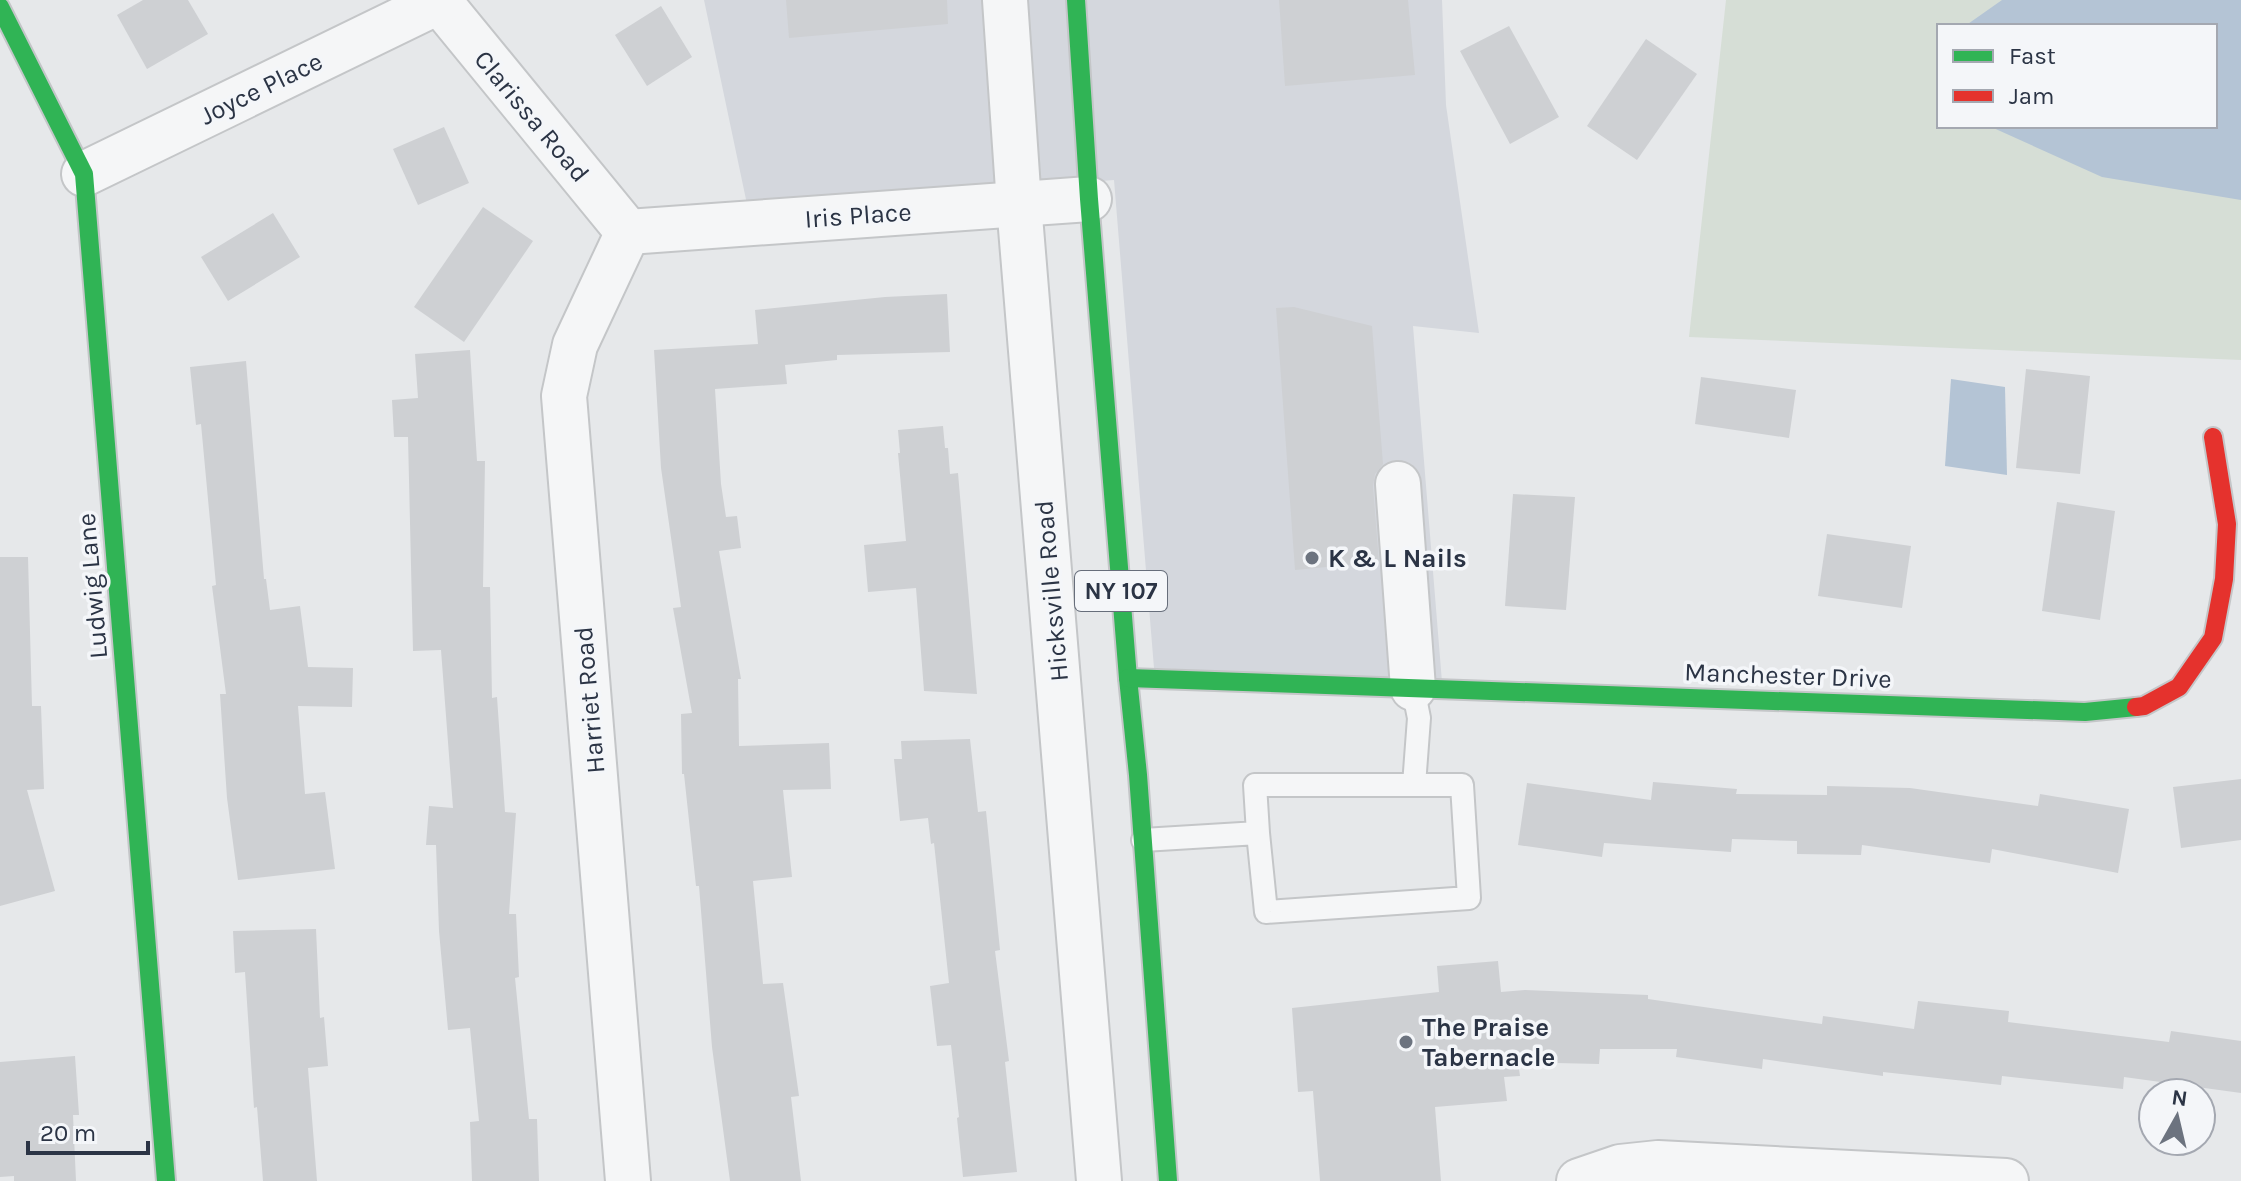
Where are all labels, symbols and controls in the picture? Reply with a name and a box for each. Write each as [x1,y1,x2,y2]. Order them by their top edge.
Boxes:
legend [1937,24,2217,128]
text: Fast [2009,42,2056,70]
street label: Clarissa Road [468,44,596,188]
street label: Joyce Place [195,45,328,131]
text: Jam [2009,82,2054,110]
street label: Iris Place [804,196,913,235]
street label: Hicksville Road [1028,499,1075,683]
street label: Ludwig Lane [71,512,114,660]
place label: K & L Nails [1328,543,1467,574]
marker: K & L Nails [1303,549,1321,567]
road number: NY 107 [1075,571,1167,611]
street label: Harriet Road [568,625,611,775]
street label: Manchester Drive [1684,656,1892,695]
place label: The Praise Tabernacle [1422,1012,1555,1073]
marker: The Praise Tabernacle [1397,1033,1415,1051]
north arrow [2137,1077,2217,1157]
text: N [2170,1084,2189,1112]
scale bar [28,1105,148,1155]
text: 20 m [40,1119,96,1147]

